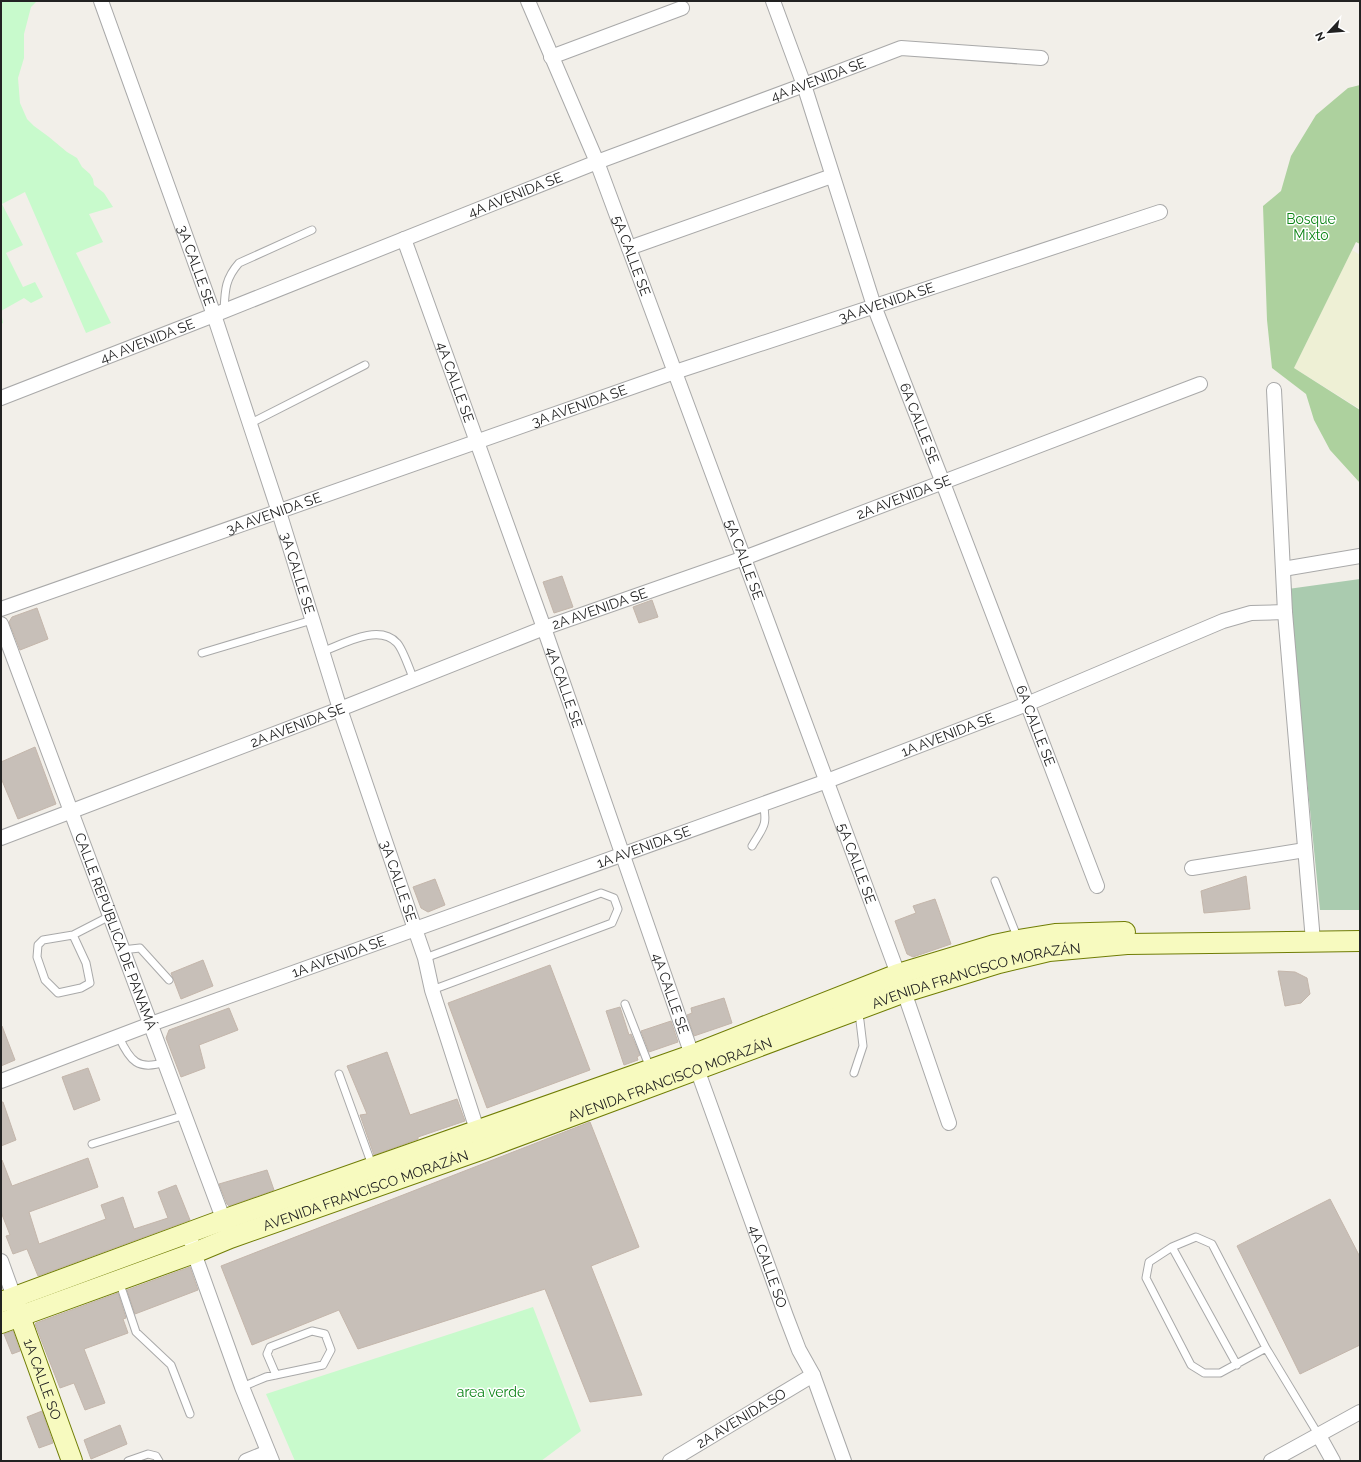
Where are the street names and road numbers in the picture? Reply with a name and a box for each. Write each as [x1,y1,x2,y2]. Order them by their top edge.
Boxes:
street label: 4A AVENIDA SE [768,54,868,105]
street label: 4A AVENIDA SE [466,169,565,221]
street label: 5A CALLE SE [609,213,654,298]
street label: 3A CALLE SE [174,223,218,308]
street label: 3A AVENIDA SE [836,279,936,326]
street label: 4A AVENIDA SE [98,315,197,367]
street label: 4A CALLE SE [434,339,477,425]
street label: 6A CALLE SE [897,380,943,466]
street label: 3A AVENIDA SE [529,382,629,430]
street label: 2A AVENIDA SE [854,472,953,522]
street label: 3A AVENIDA SE [224,489,323,537]
street label: 5A CALLE SE [722,517,767,602]
street label: 3A CALLE SE [278,530,318,616]
street label: 2A AVENIDA SE [550,585,649,633]
street label: 4A CALLE SE [543,644,586,730]
street label: 6A CALLE SE [1013,683,1058,768]
street label: 2A AVENIDA SE [248,700,347,750]
street label: 1A AVENIDA SE [899,709,996,760]
street label: 5A CALLE SE [835,821,879,906]
street label: 1A AVENIDA SE [595,823,693,871]
street label: CALLE REPÚBLICA DE PANAMÁ [72,831,161,1032]
street label: 3A CALLE SE [377,838,420,923]
street label: 1A AVENIDA SE [290,932,388,981]
street label: AVENIDA FRANCISCO MORAZÁN [869,940,1081,1012]
street label: 4A CALLE SE [649,951,692,1036]
street label: AVENIDA FRANCISCO MORAZÁN [566,1034,774,1125]
street label: AVENIDA FRANCISCO MORAZÁN [261,1147,470,1234]
street label: 4A CALLE SO [746,1223,790,1310]
street label: 1A CALLE SO [21,1336,64,1422]
street label: 2A AVENIDA SO [693,1385,789,1451]

